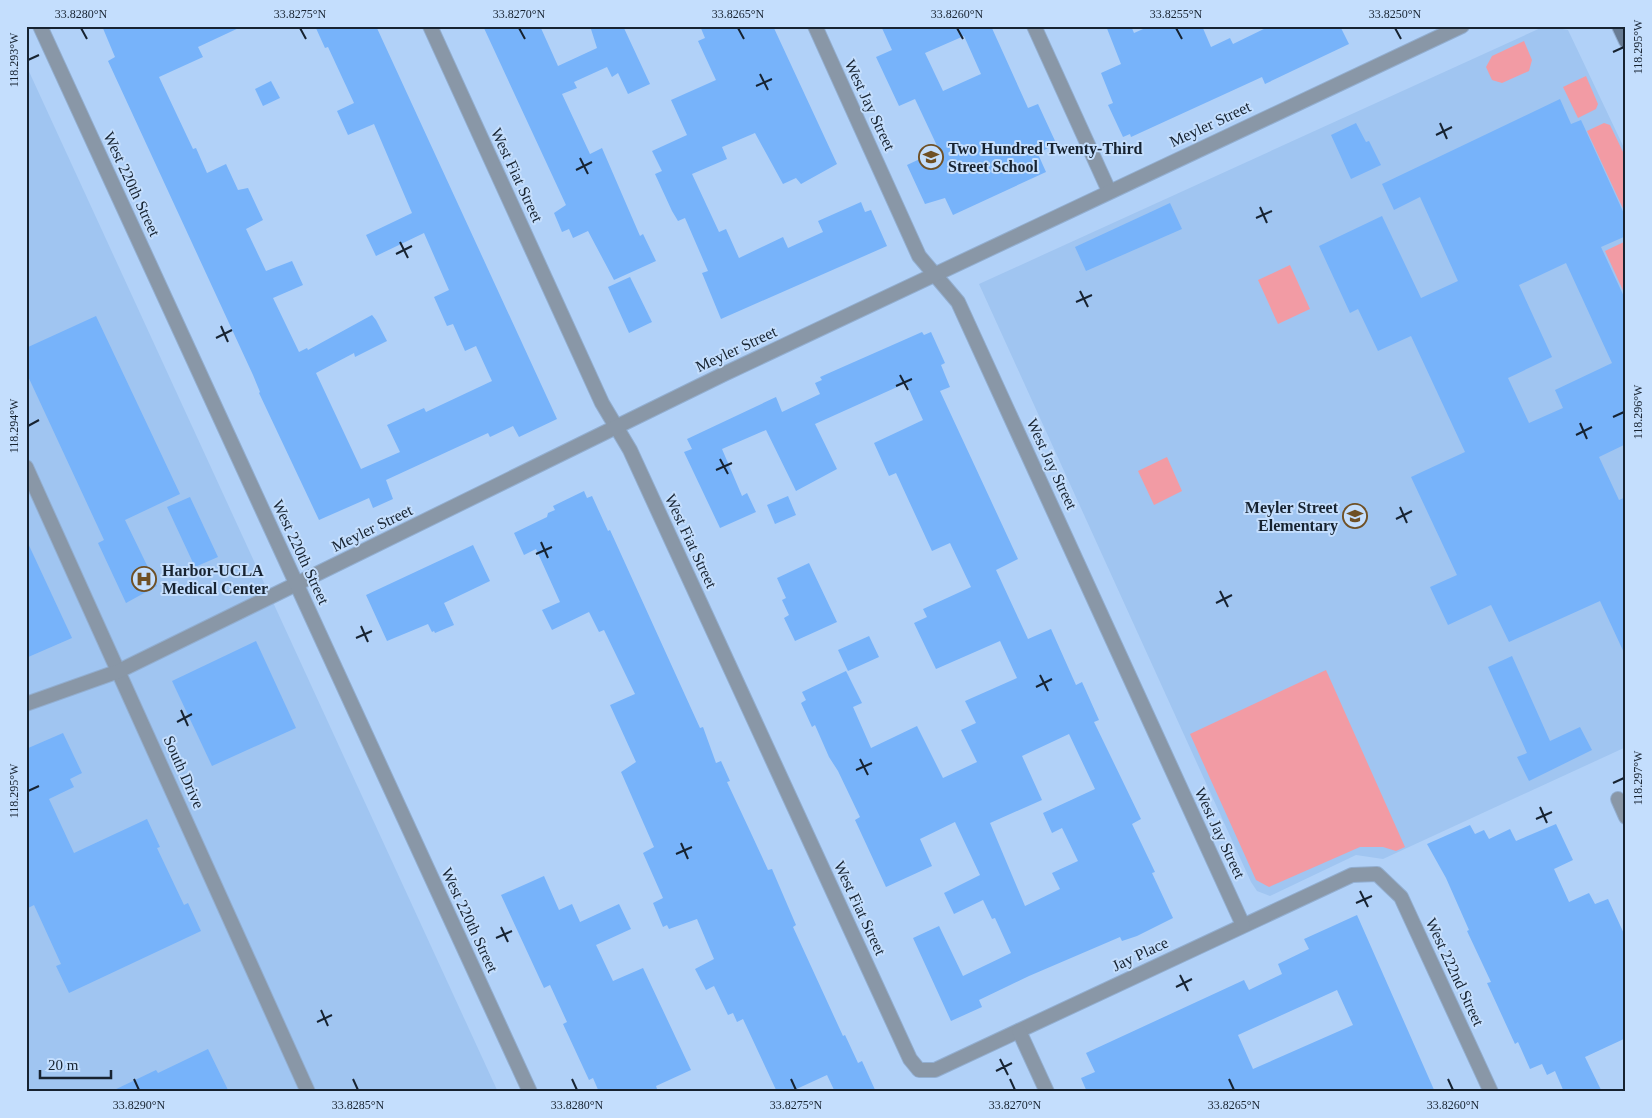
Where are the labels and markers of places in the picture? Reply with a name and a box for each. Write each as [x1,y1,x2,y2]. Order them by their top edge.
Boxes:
place label: Two Hundred Twenty-Third Street School [948,140,1143,175]
school or university icon: Two Hundred Twenty-Third Street School [918,144,944,170]
place label: Meyler Street Elementary [1245,499,1339,535]
school or university icon: Meyler Street Elementary [1342,503,1368,529]
place label: Harbor-UCLA Medical Center [162,562,268,597]
hospital icon: Harbor-UCLA Medical Center [131,566,157,592]

